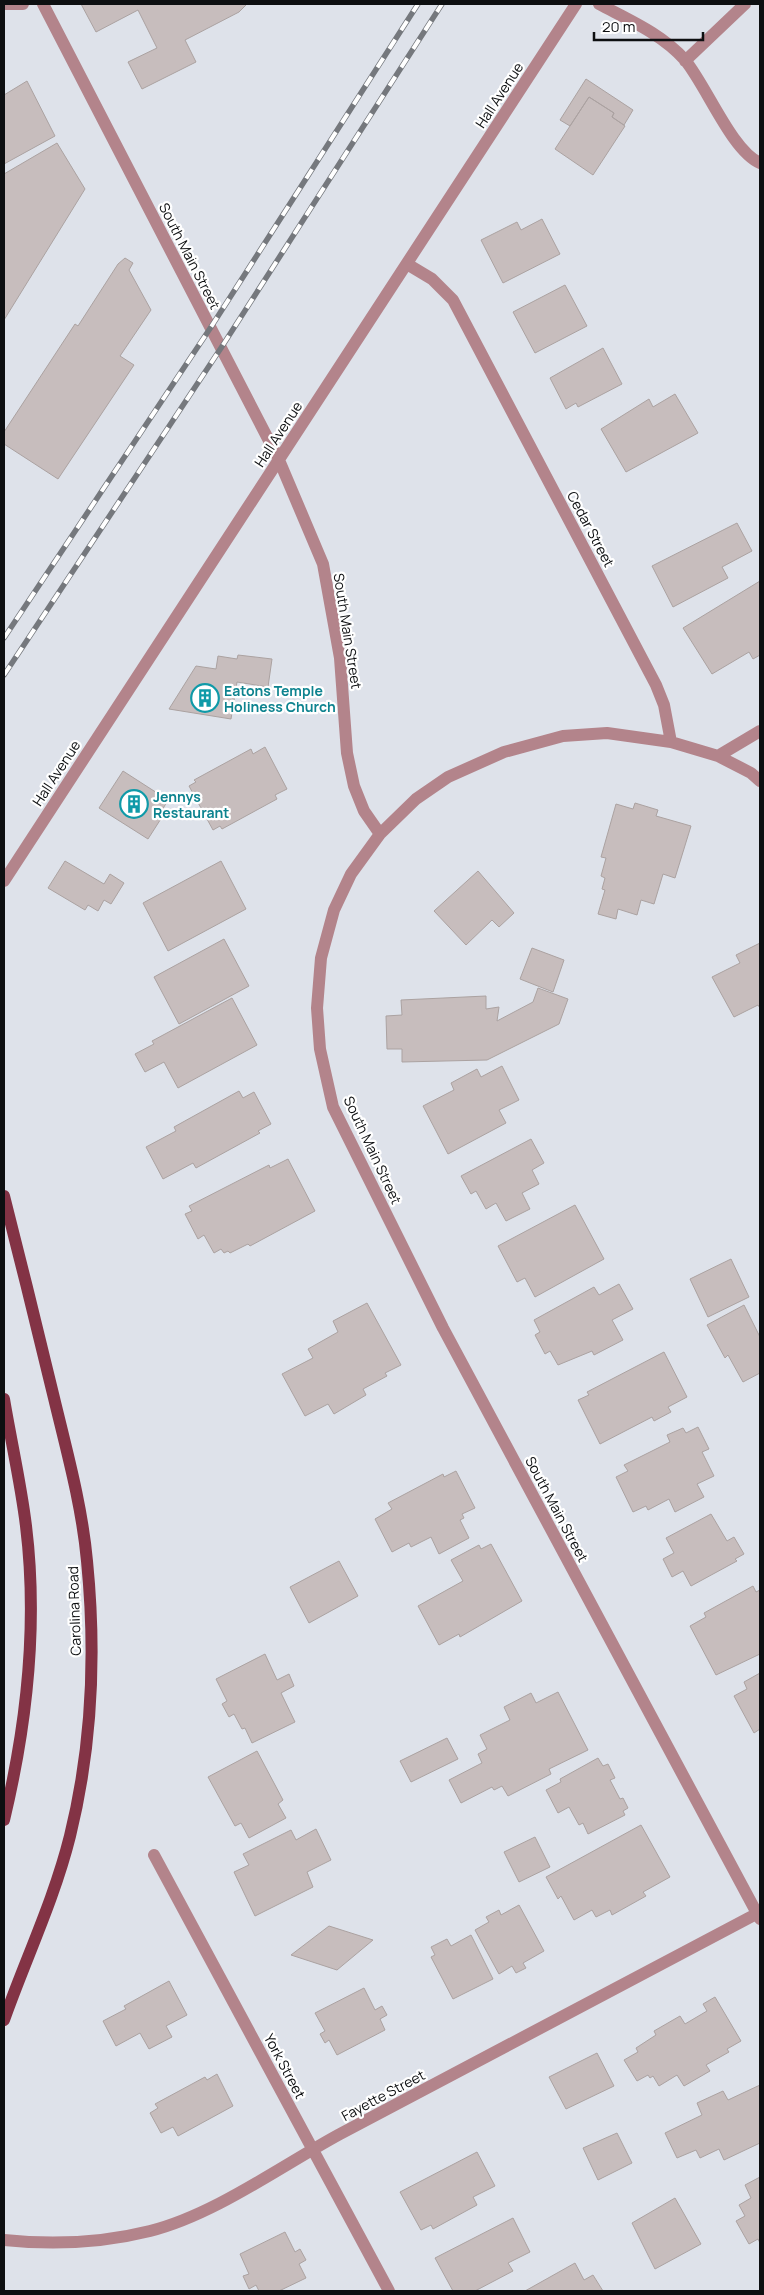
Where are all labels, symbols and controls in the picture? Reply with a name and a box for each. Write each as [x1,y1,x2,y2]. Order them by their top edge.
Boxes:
scale bar [594,10,703,42]
text: 20 m [602,16,635,37]
street label: Hall Avenue [471,59,527,131]
street label: South Main Street [155,200,225,313]
street label: Hall Avenue [250,398,306,470]
street label: Cedar Street [563,488,619,571]
street label: South Main Street [329,572,367,691]
place label: Eatons Temple Holiness Church [224,681,336,716]
building icon: Eatons Temple Holiness Church [190,683,220,713]
street label: Hall Avenue [28,737,84,809]
place label: Jennys Restaurant [153,787,229,822]
building icon: Jennys Restaurant [119,789,149,819]
street label: South Main Street [340,1093,406,1207]
street label: South Main Street [521,1453,593,1565]
street label: Carolina Road [63,1566,85,1656]
street label: York Street [260,2030,310,2102]
street label: Fayette Street [338,2065,428,2125]

